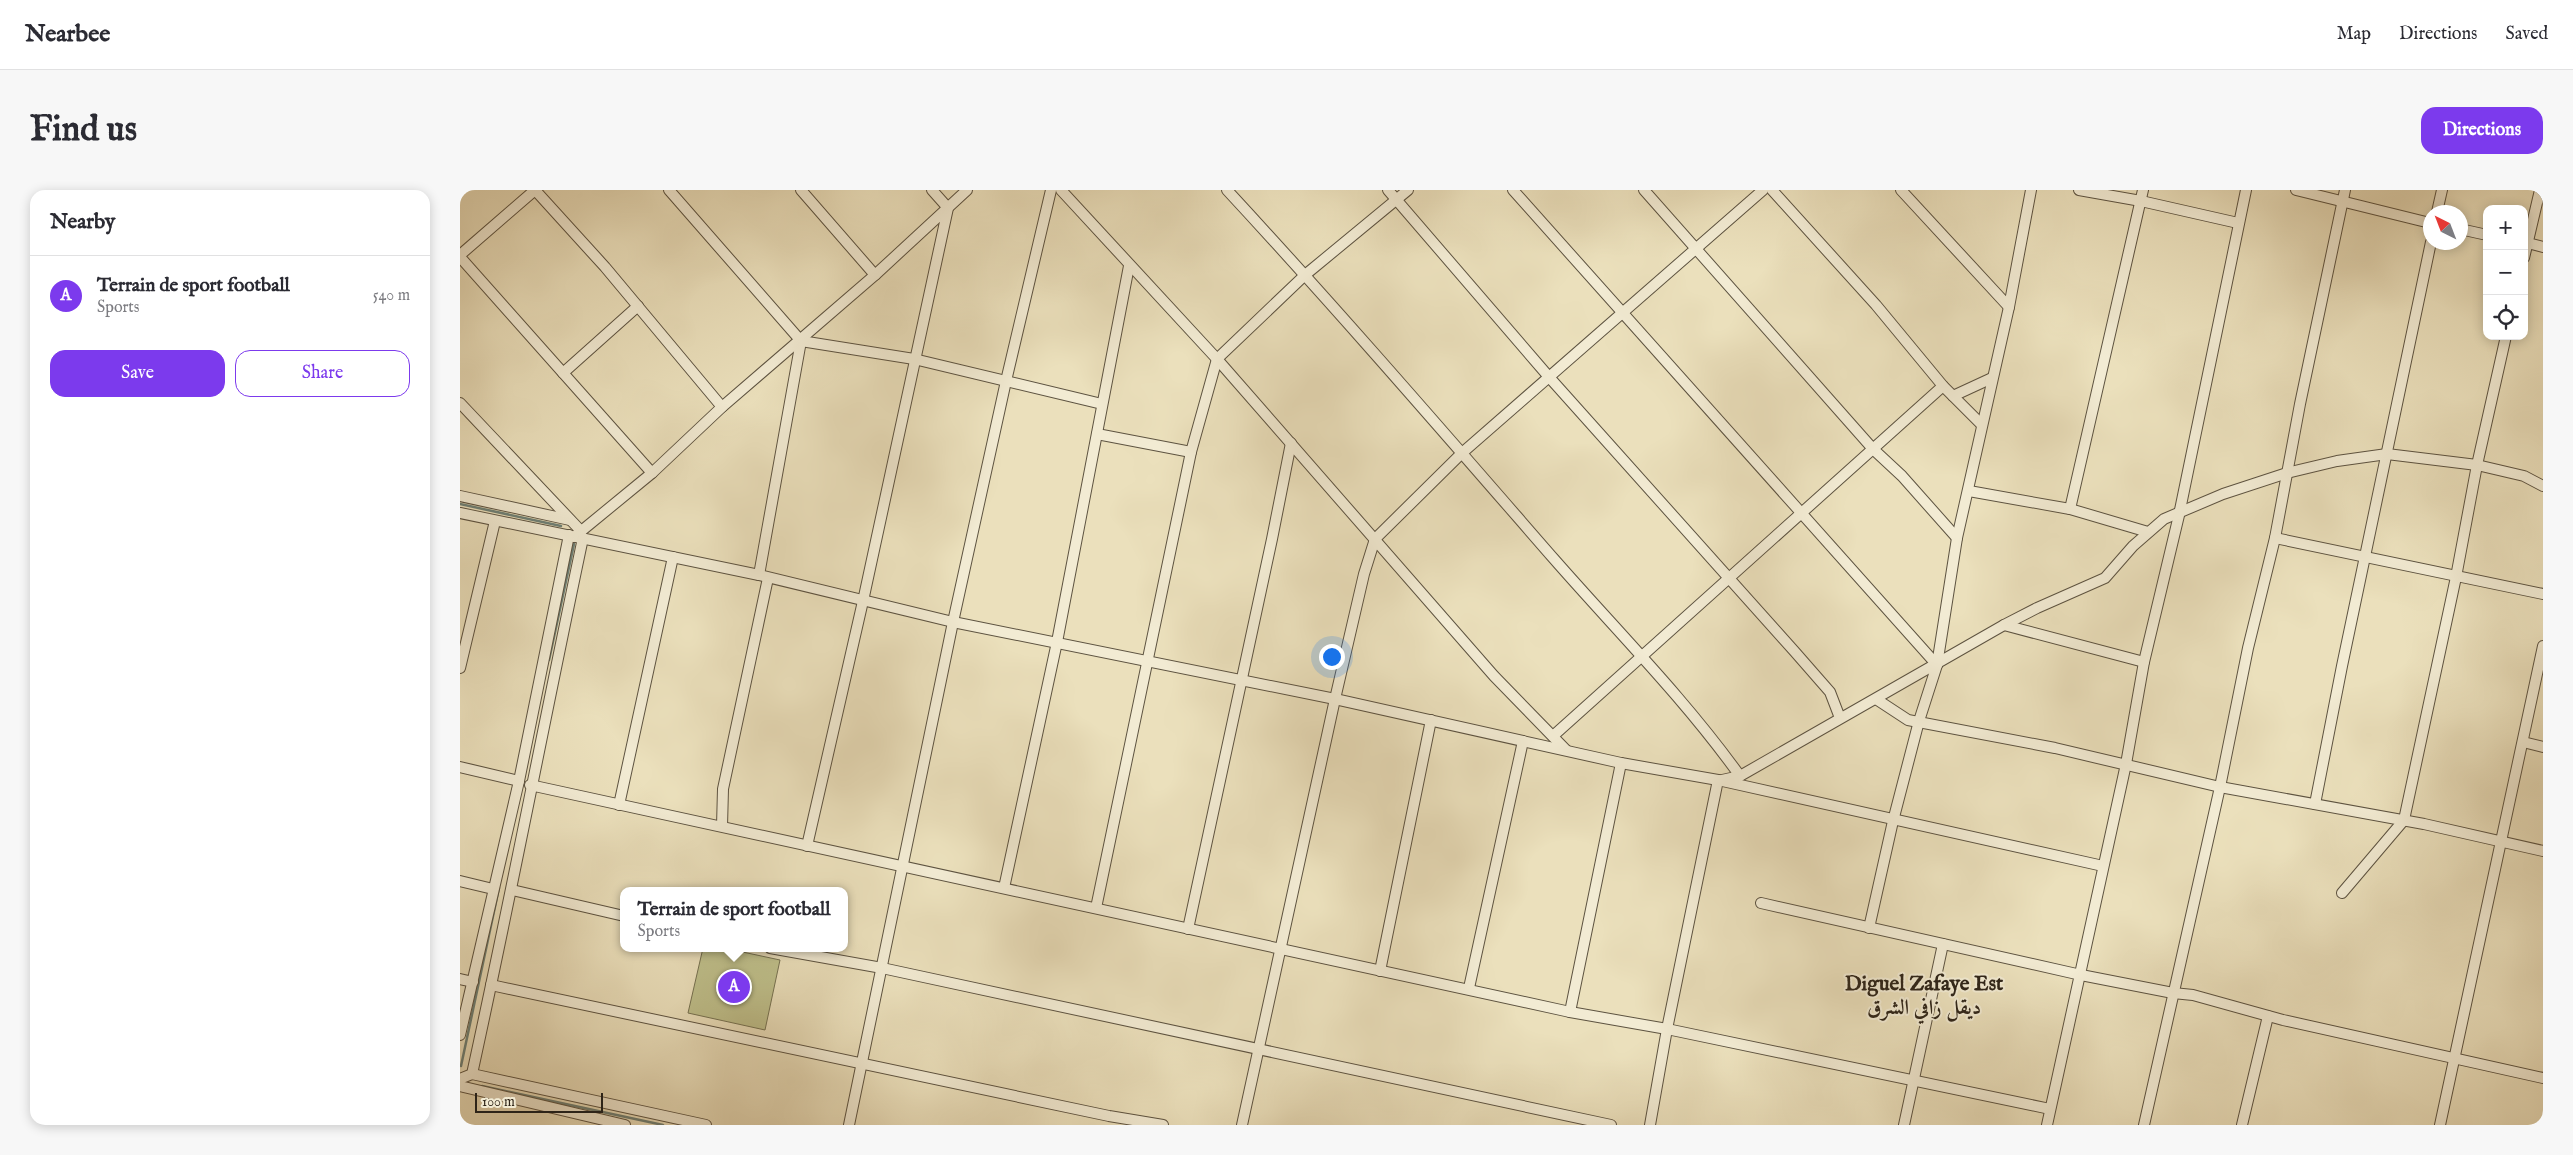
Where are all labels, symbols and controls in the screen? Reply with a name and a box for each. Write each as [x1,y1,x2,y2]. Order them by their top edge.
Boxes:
text: Nearbee [25,19,110,50]
text: Map [2337,23,2371,46]
text: Directions [2399,23,2477,46]
text: Saved [2505,23,2548,46]
button: Directions [2421,107,2543,154]
text: Find us [30,108,137,153]
north arrow [2423,205,2468,250]
map controls [2483,205,2528,340]
button: + [2483,205,2528,250]
text: Nearby [50,209,115,236]
button: − [2483,250,2528,295]
text: Terrain de sport football [97,274,290,298]
text: A [61,286,71,306]
text: 540 m [373,286,410,306]
button: locate [2483,295,2528,340]
text: Sports [97,298,139,318]
button: Save [50,350,225,397]
button: Share [235,350,410,397]
your location [1319,644,1345,670]
popup [620,887,848,952]
text: Terrain de sport football [638,898,830,922]
text: Sports [638,922,680,942]
pin: A [718,968,750,1006]
district label: Diguel Zafaye Est ديقل زافي الشرق [1845,971,2004,1025]
scale bar [475,1090,602,1113]
text: 100 m [482,1093,515,1111]

